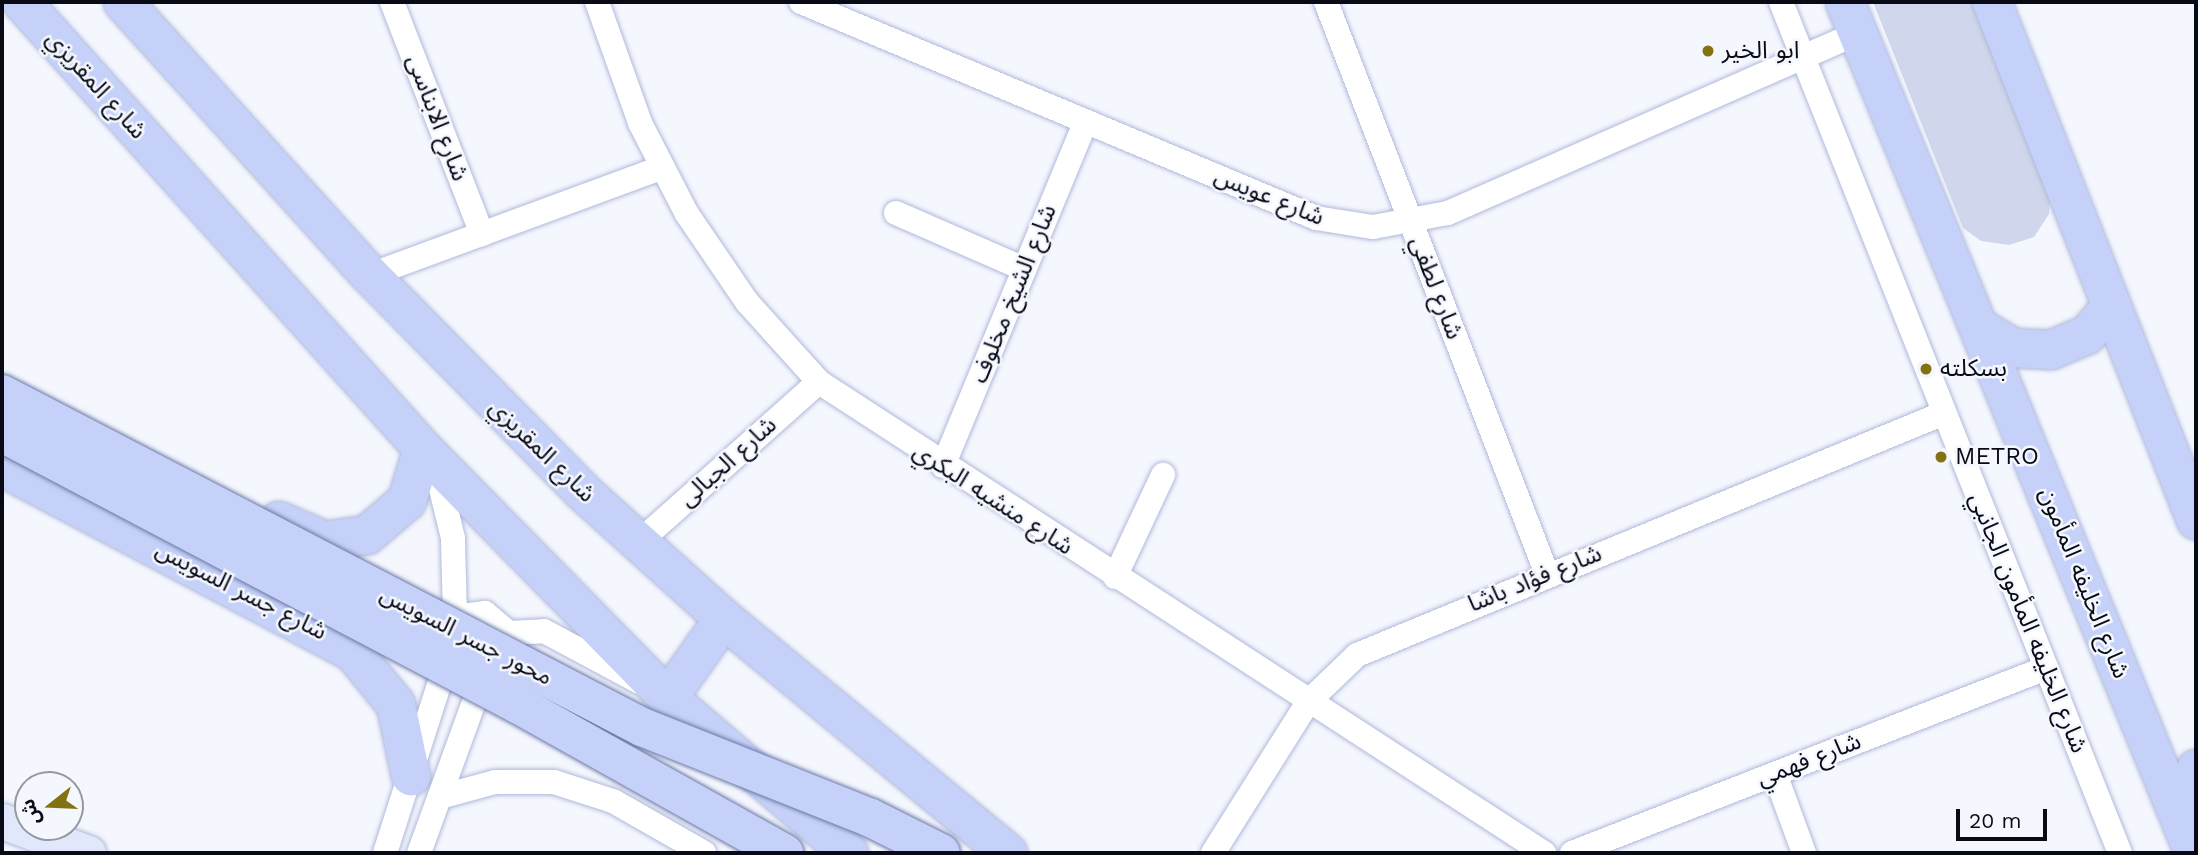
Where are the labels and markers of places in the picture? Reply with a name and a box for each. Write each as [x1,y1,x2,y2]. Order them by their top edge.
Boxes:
place label: ابو الخير [1722,37,1799,65]
marker: ابو الخير [1700,43,1716,59]
place label: بسكلته [1940,355,2007,383]
marker: بسكلته [1918,361,1934,377]
place label: METRO [1955,443,2039,471]
marker: METRO [1933,449,1949,465]

